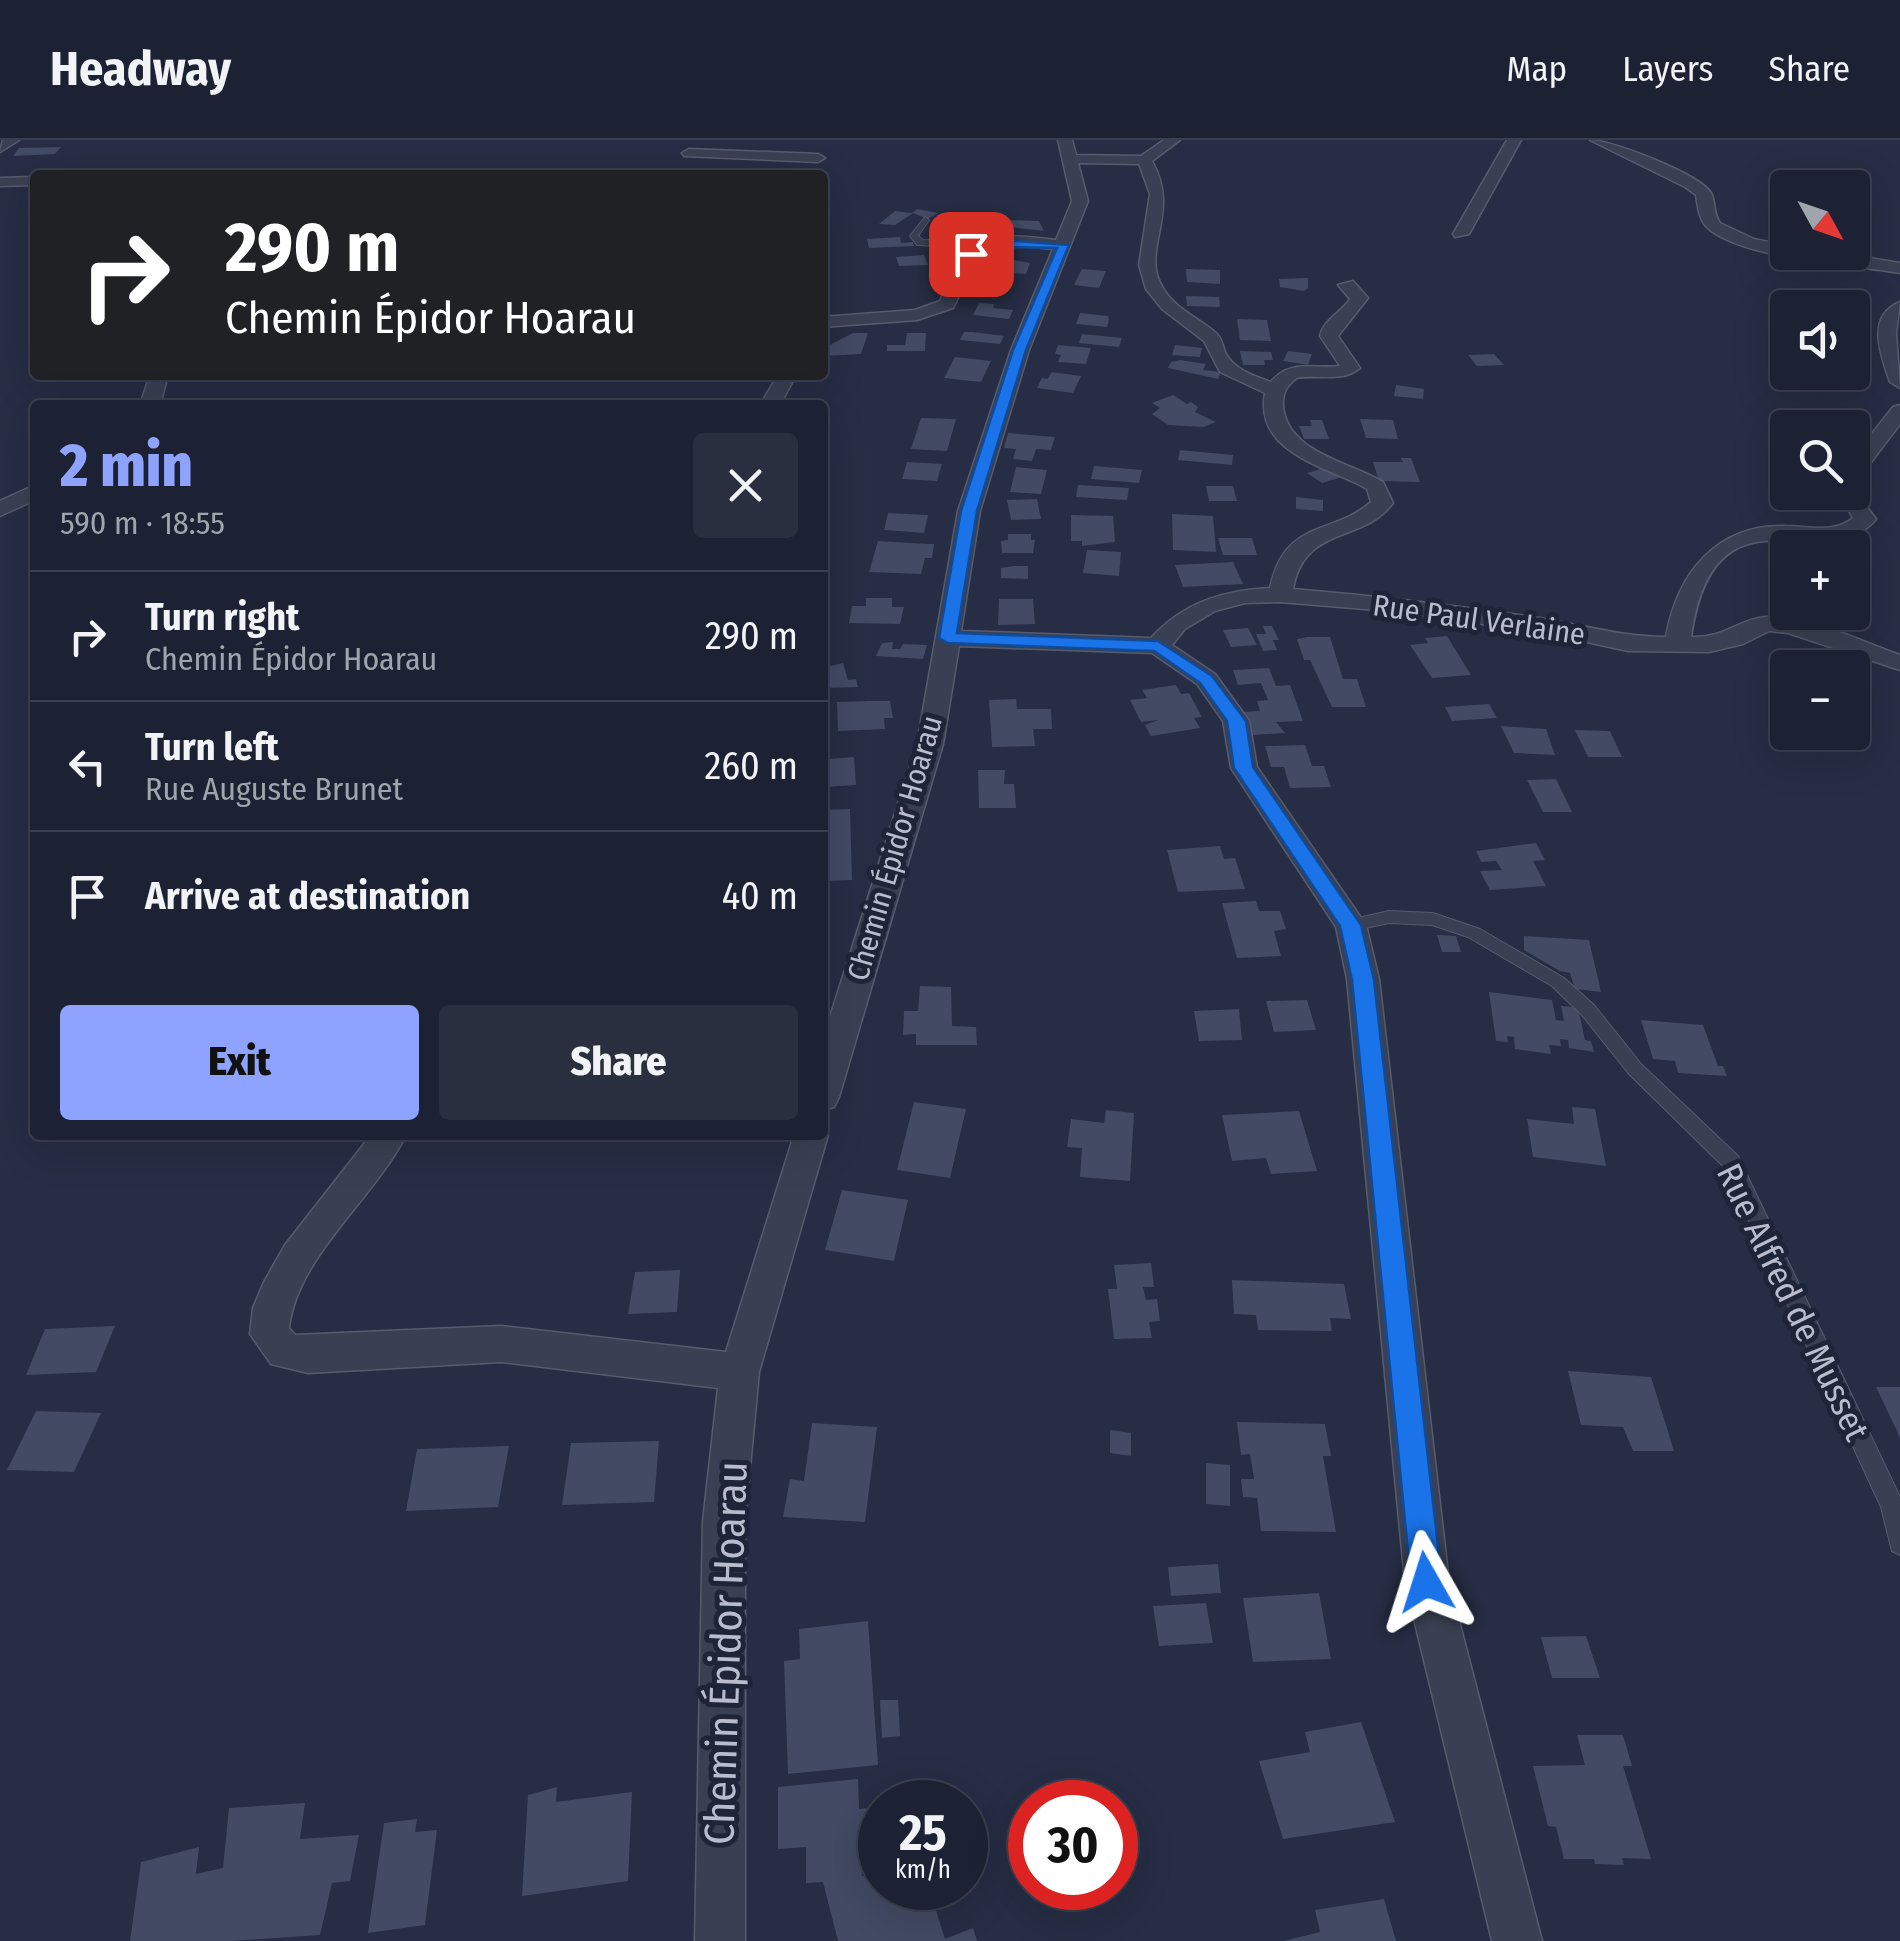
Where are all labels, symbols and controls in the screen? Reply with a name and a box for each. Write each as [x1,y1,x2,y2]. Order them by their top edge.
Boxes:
text: Headway [50,40,231,98]
text: Map [1507,48,1567,90]
text: Layers [1622,48,1714,90]
text: Share [1769,48,1850,90]
north arrow [1770,170,1870,270]
map controls [1770,170,1870,750]
text: 290 m [225,206,399,290]
icon: right [60,210,190,340]
pin [929,212,1014,297]
icon: arrive [944,227,999,282]
button: sound [1770,290,1870,390]
text: Chemin Épidor Hoarau [225,291,636,345]
button: search [1770,410,1870,510]
text: 2 min [60,430,193,502]
button: close [693,433,798,538]
text: 590 m · 18:55 [60,504,225,542]
button: + [1770,530,1870,630]
street label: Rue Paul Verlaine [1371,587,1587,653]
text: Turn right [145,594,299,640]
icon: right [60,609,115,664]
text: 290 m [705,613,798,659]
text: Chemin Épidor Hoarau [145,640,437,678]
button: − [1770,650,1870,750]
street label: Chemin Épidor Hoarau [840,711,950,985]
text: Turn left [145,724,279,770]
icon: left [60,739,115,794]
text: 260 m [704,743,798,789]
text: Rue Auguste Brunet [145,770,403,808]
icon: arrive [60,869,115,924]
text: Arrive at destination [145,873,470,919]
text: 40 m [722,873,798,919]
button: Exit [60,1005,419,1120]
button: Share [439,1005,798,1120]
street label: Rue Alfred de Musset [1708,1157,1878,1448]
street label: Chemin Épidor Hoarau [694,1460,758,1846]
position arrow [1374,1530,1478,1634]
speed limit sign: 30 [1008,1780,1138,1910]
text: 25 [899,1803,947,1863]
text: km/h [895,1855,951,1885]

